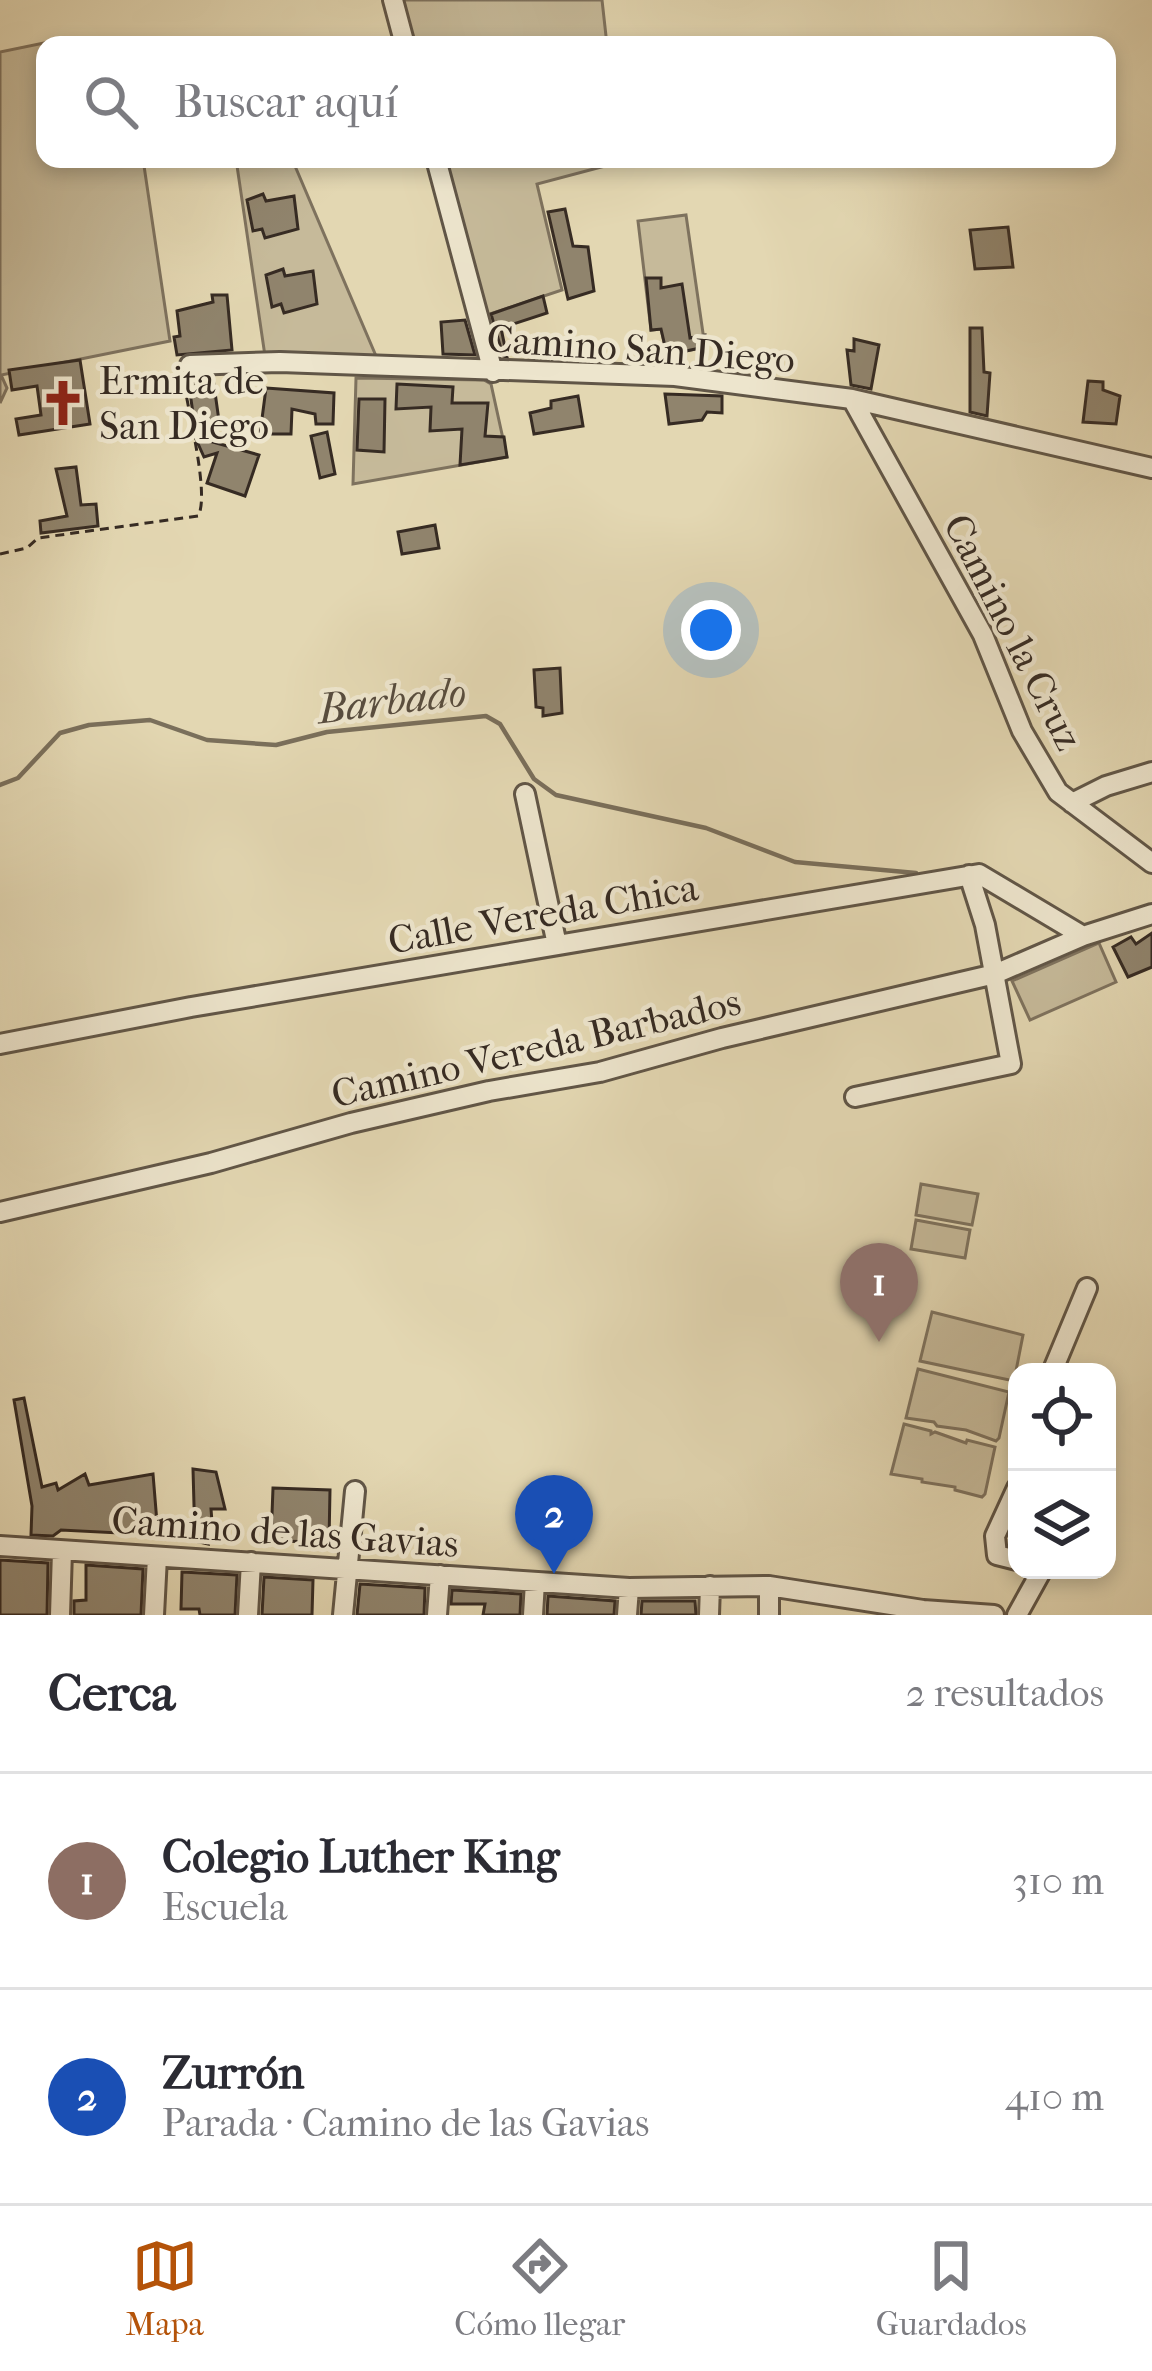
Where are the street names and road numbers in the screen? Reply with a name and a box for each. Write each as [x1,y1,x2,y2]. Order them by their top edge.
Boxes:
street label: Camino San Diego [485,315,797,383]
street label: Camino la Cruz [934,507,1092,757]
street label: Calle Vereda Chica [385,864,702,964]
street label: Camino Vereda Barbados [327,979,745,1117]
street label: Camino de las Gavias [110,1497,460,1567]

